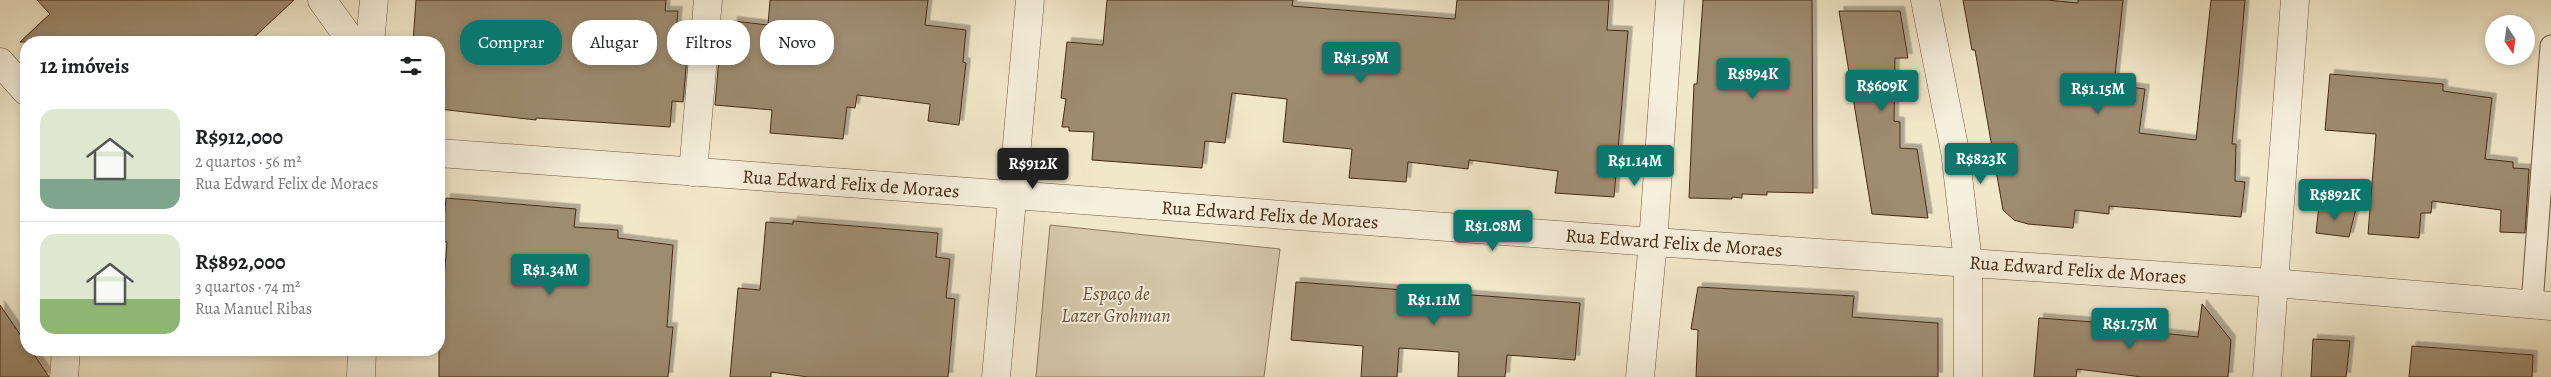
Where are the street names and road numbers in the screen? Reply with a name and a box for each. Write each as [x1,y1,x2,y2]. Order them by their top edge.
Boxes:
street label: Rua Edward Felix de Moraes [741,163,961,205]
street label: Rua Edward Felix de Moraes [1160,194,1380,236]
street label: Rua Edward Felix de Moraes [1564,222,1784,264]
street label: Rua Edward Felix de Moraes [1968,249,2188,291]

